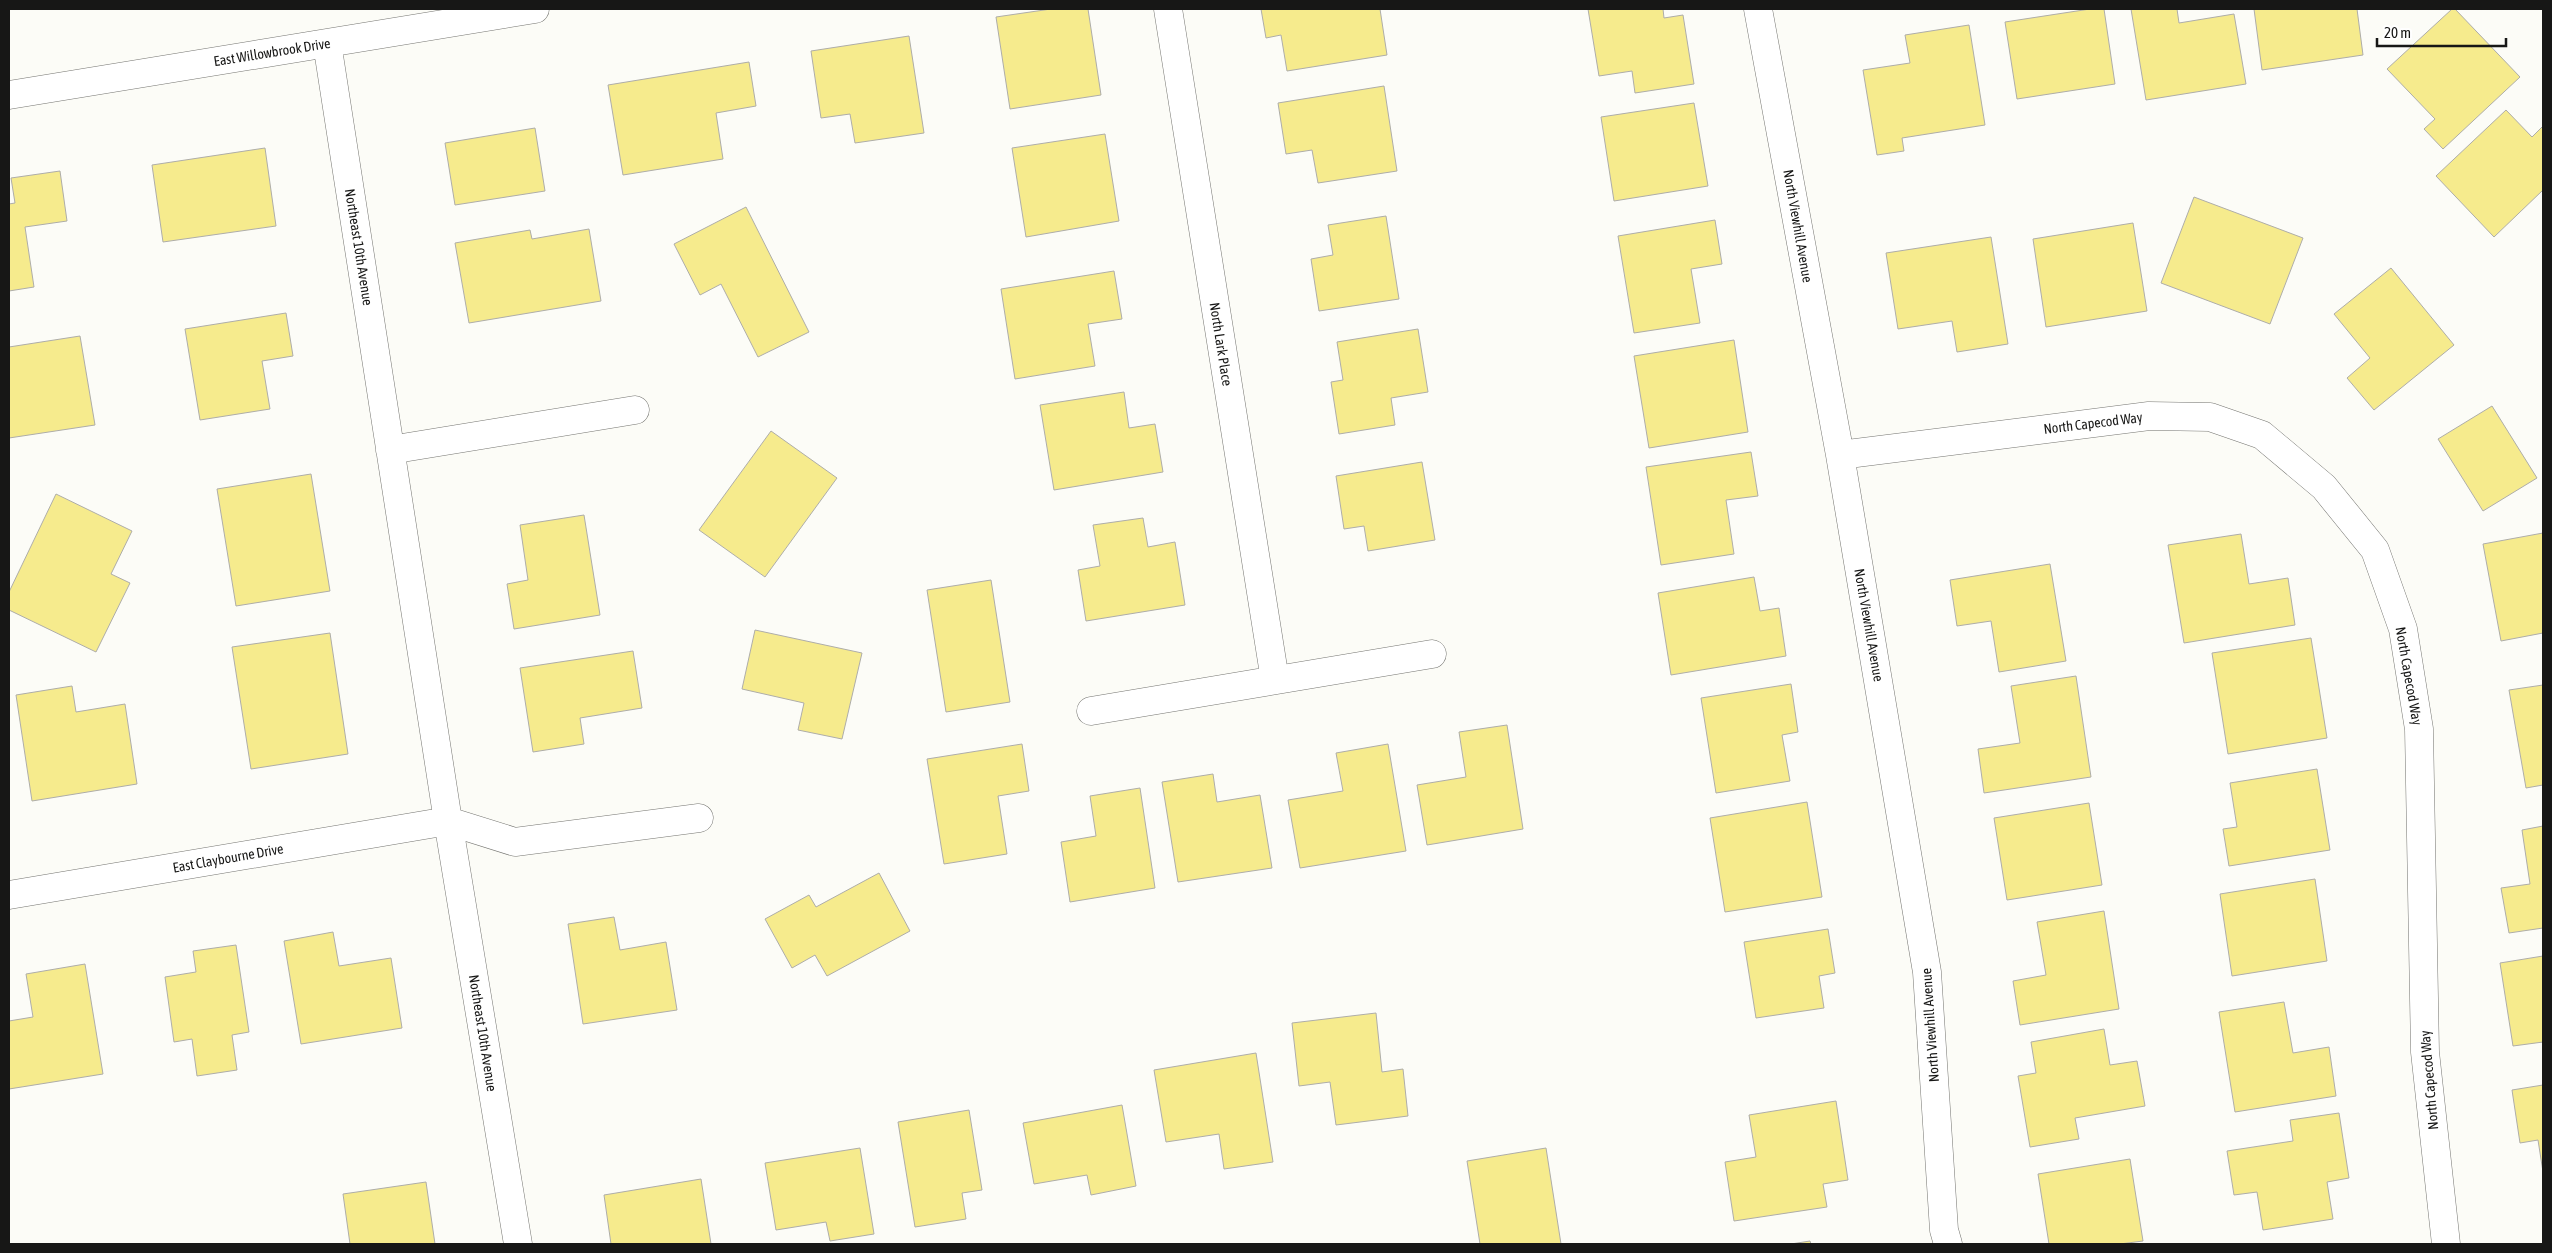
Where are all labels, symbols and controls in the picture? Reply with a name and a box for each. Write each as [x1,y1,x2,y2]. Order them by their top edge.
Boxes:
scale bar [2377,15,2506,47]
text: 20 m [2384,24,2411,41]
street label: East Willowbrook Drive [212,35,332,69]
street label: North Viewhill Avenue [1780,168,1816,284]
street label: Northeast 10th Avenue [342,187,376,307]
street label: North Lark Place [1207,301,1235,387]
street label: North Capecod Way [2043,409,2144,437]
street label: North Viewhill Avenue [1851,567,1887,683]
street label: North Capecod Way [2392,626,2426,727]
street label: East Claybourne Drive [171,840,285,876]
street label: North Viewhill Avenue [1918,967,1942,1083]
street label: Northeast 10th Avenue [466,973,500,1093]
street label: North Capecod Way [2417,1029,2441,1130]

